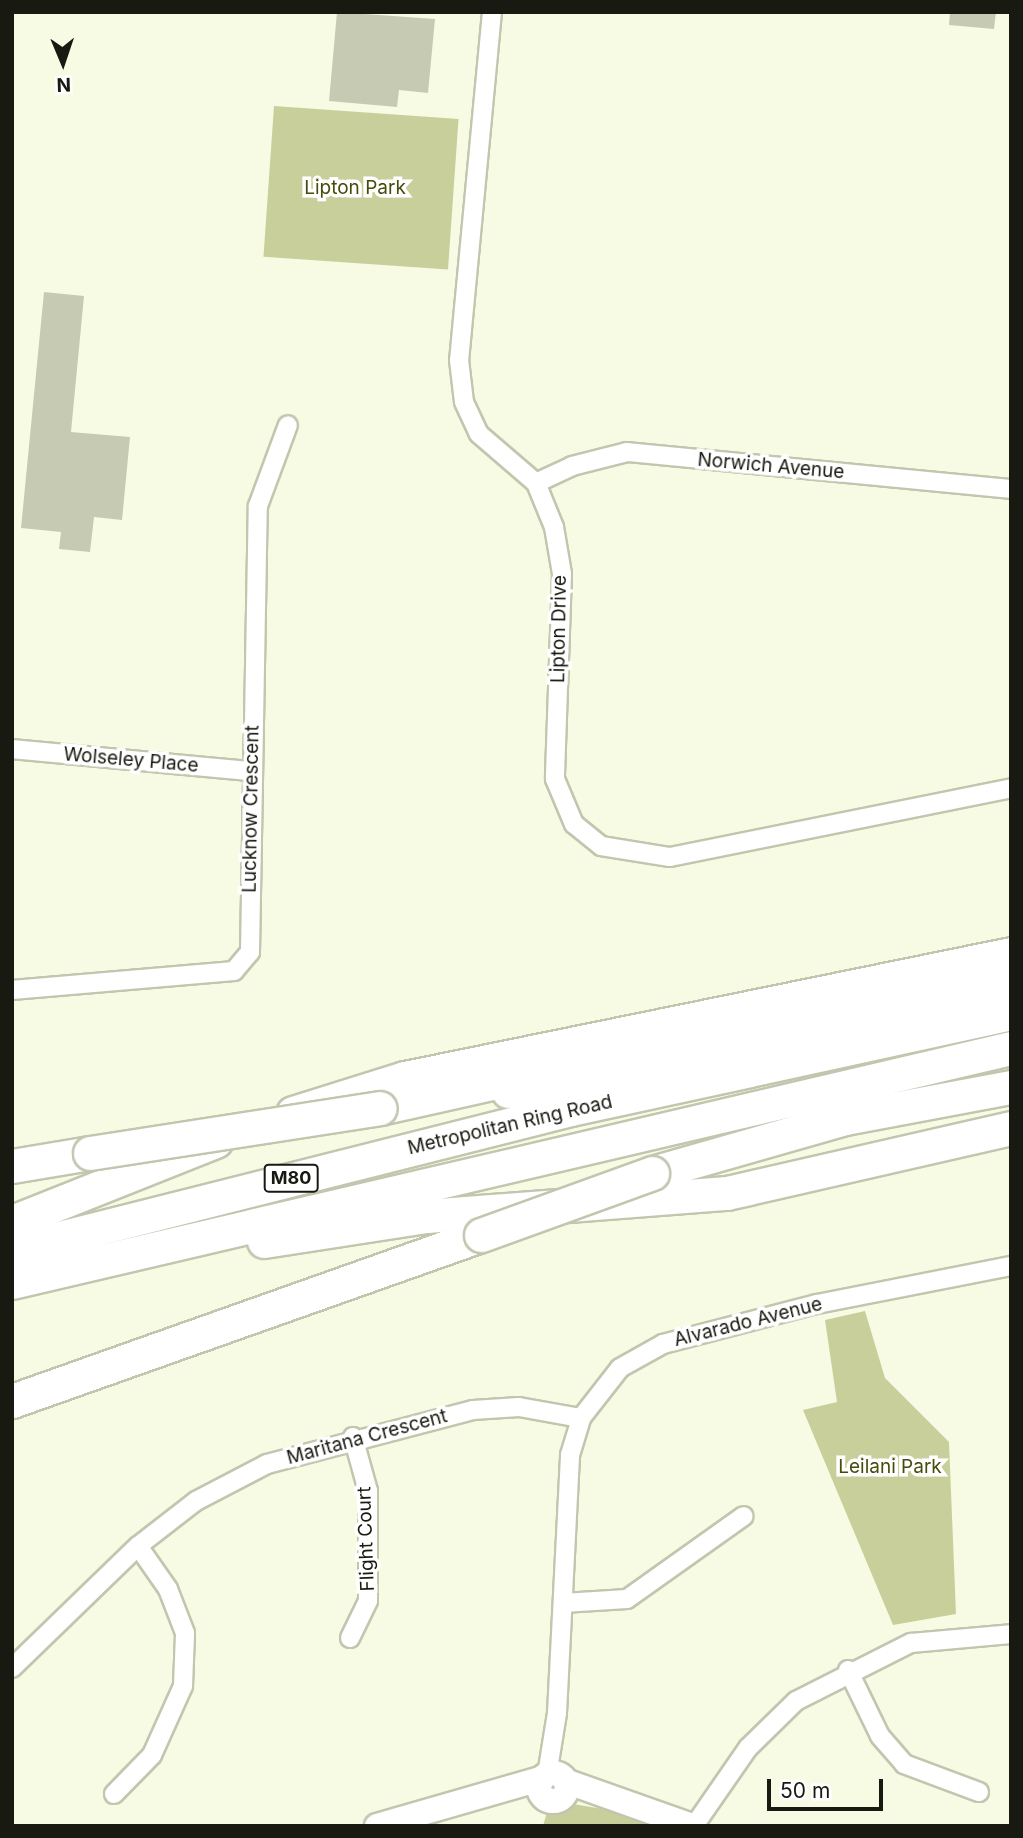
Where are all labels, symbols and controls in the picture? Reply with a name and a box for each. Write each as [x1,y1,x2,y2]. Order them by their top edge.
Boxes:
north arrow [28,28,98,98]
text: N [56,73,71,96]
park label: Lipton Park [304,177,406,199]
street label: Norwich Avenue [697,448,845,484]
street label: Lipton Drive [547,575,571,683]
street label: Lucknow Crescent [238,725,264,893]
street label: Wolseley Place [63,743,199,777]
street label: Metropolitan Ring Road [405,1090,615,1160]
road number: M80 [263,1163,319,1192]
street label: Alvarado Avenue [672,1293,824,1351]
street label: Maritana Crescent [284,1405,450,1469]
park label: Leilani Park [838,1456,942,1478]
street label: Flight Court [353,1486,379,1592]
scale bar [771,1764,886,1808]
text: 50 m [780,1778,830,1803]

